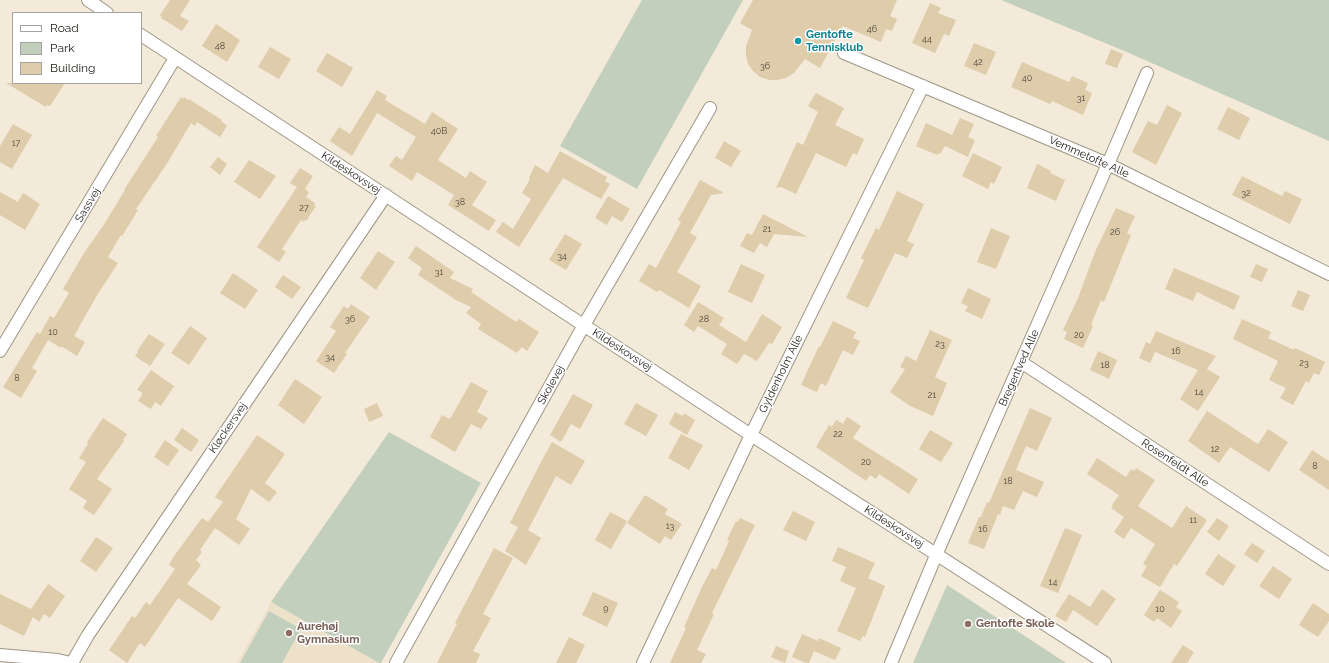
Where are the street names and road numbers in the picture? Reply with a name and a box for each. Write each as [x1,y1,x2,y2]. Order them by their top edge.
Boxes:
street label: Vemmetofte Alle [1047,133,1131,181]
street label: Kildeskovsvej [319,149,383,197]
street label: Sassvej [73,185,103,225]
street label: Kildeskovsvej [590,326,654,374]
street label: Bregentved Alle [996,328,1042,408]
street label: Gyldenholm Alle [756,333,806,415]
street label: Skolevej [535,363,567,407]
street label: Kløckersvej [206,400,250,456]
street label: Rosenfeldt Alle [1139,436,1211,490]
street label: Kildeskovsvej [862,503,926,551]

